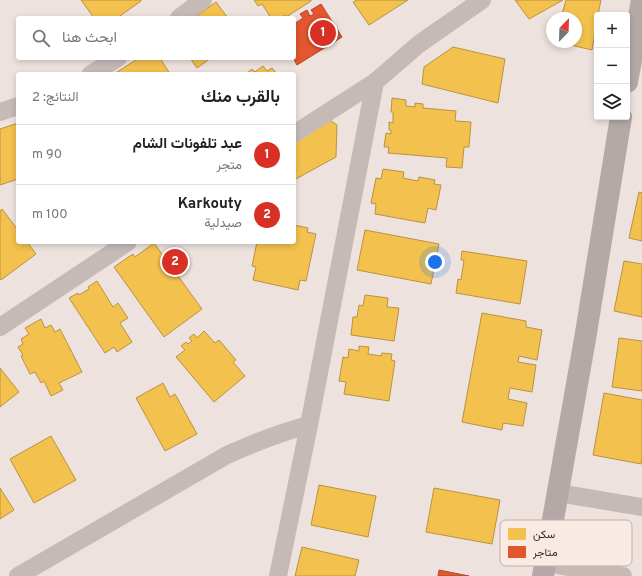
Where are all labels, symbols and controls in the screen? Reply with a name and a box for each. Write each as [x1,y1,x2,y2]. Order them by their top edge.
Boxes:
north arrow [546,12,582,48]
map controls [594,12,630,120]
button: + [594,12,630,48]
search box [16,16,296,60]
pin: 1 [310,18,336,48]
icon: search [30,27,52,49]
text: ابحث هنا [62,29,117,48]
button: − [594,48,630,84]
button: layers [594,84,630,120]
text: بالقرب منك [201,87,280,109]
text: النتائج: 2 [32,90,78,106]
text: عبد تلفونات الشام [133,135,242,154]
text: 90 m [32,147,62,163]
text: 1 [264,147,270,163]
text: متجر [217,158,242,174]
text: Karkouty [178,195,242,214]
text: 100 m [32,207,68,223]
text: 2 [263,207,271,223]
text: صيدلية [204,216,242,232]
pin: 2 [162,247,188,277]
your location [425,252,445,272]
legend [500,520,632,566]
text: سكن [533,528,556,542]
text: متاجر [532,546,558,560]

